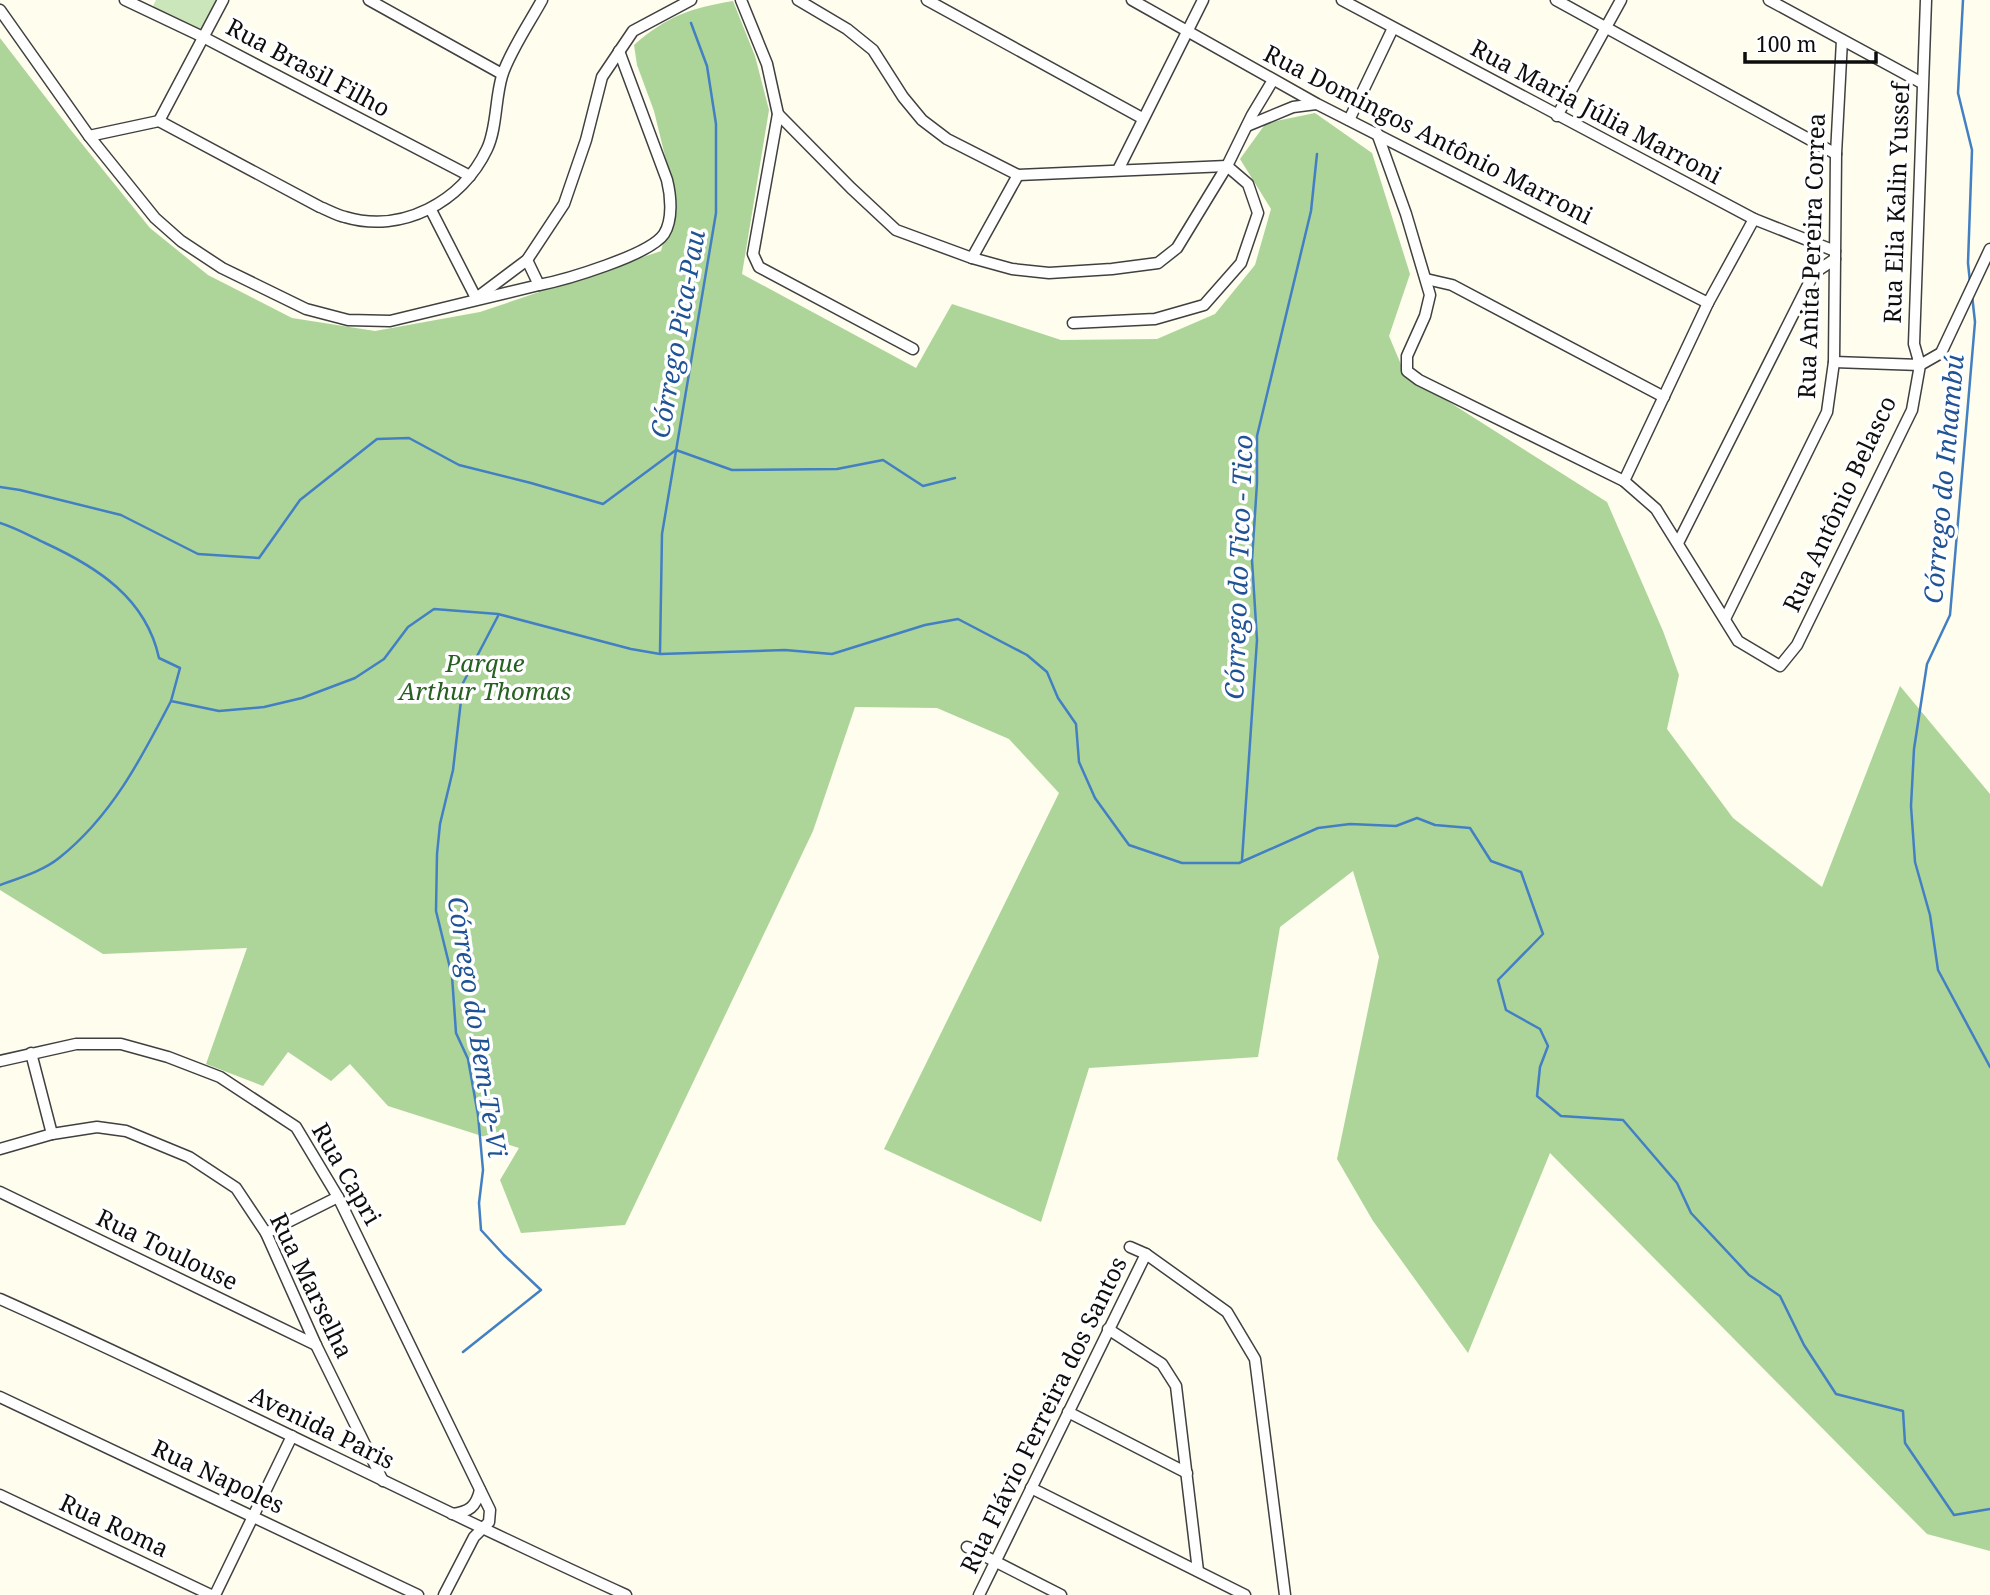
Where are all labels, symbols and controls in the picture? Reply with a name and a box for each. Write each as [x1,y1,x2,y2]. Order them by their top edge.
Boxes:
street label: Rua Brasil Filho [221,10,397,124]
scale bar [1745,21,1876,65]
street label: Rua Maria Júlia Marroni [1465,30,1728,191]
text: 100 m [1756,30,1817,58]
street label: Rua Domingos Antônio Marroni [1258,36,1599,231]
street label: Rua Elia Kalin Yussef [1875,80,1916,324]
street label: Rua Anita Pereira Correa [1789,112,1832,400]
water label: Córrego Pica-Pau [641,227,713,441]
water label: Córrego do Inhambú [1914,352,1972,605]
street label: Rua Antônio Belasco [1774,390,1903,617]
water label: Córrego do Tico - Tico [1215,434,1261,700]
park label: Parque Arthur Thomas [397,646,571,707]
water label: Córrego do Bem-Te-Vi [440,894,516,1160]
street label: Rua Capri [305,1116,390,1231]
street label: Rua Toulouse [91,1200,244,1297]
street label: Rua Marselha [263,1207,362,1364]
street label: Rua Flávio Ferreira dos Santos [952,1251,1134,1578]
street label: Avenida Paris [245,1377,401,1476]
street label: Rua Napoles [147,1431,290,1521]
street label: Rua Roma [55,1485,174,1564]

